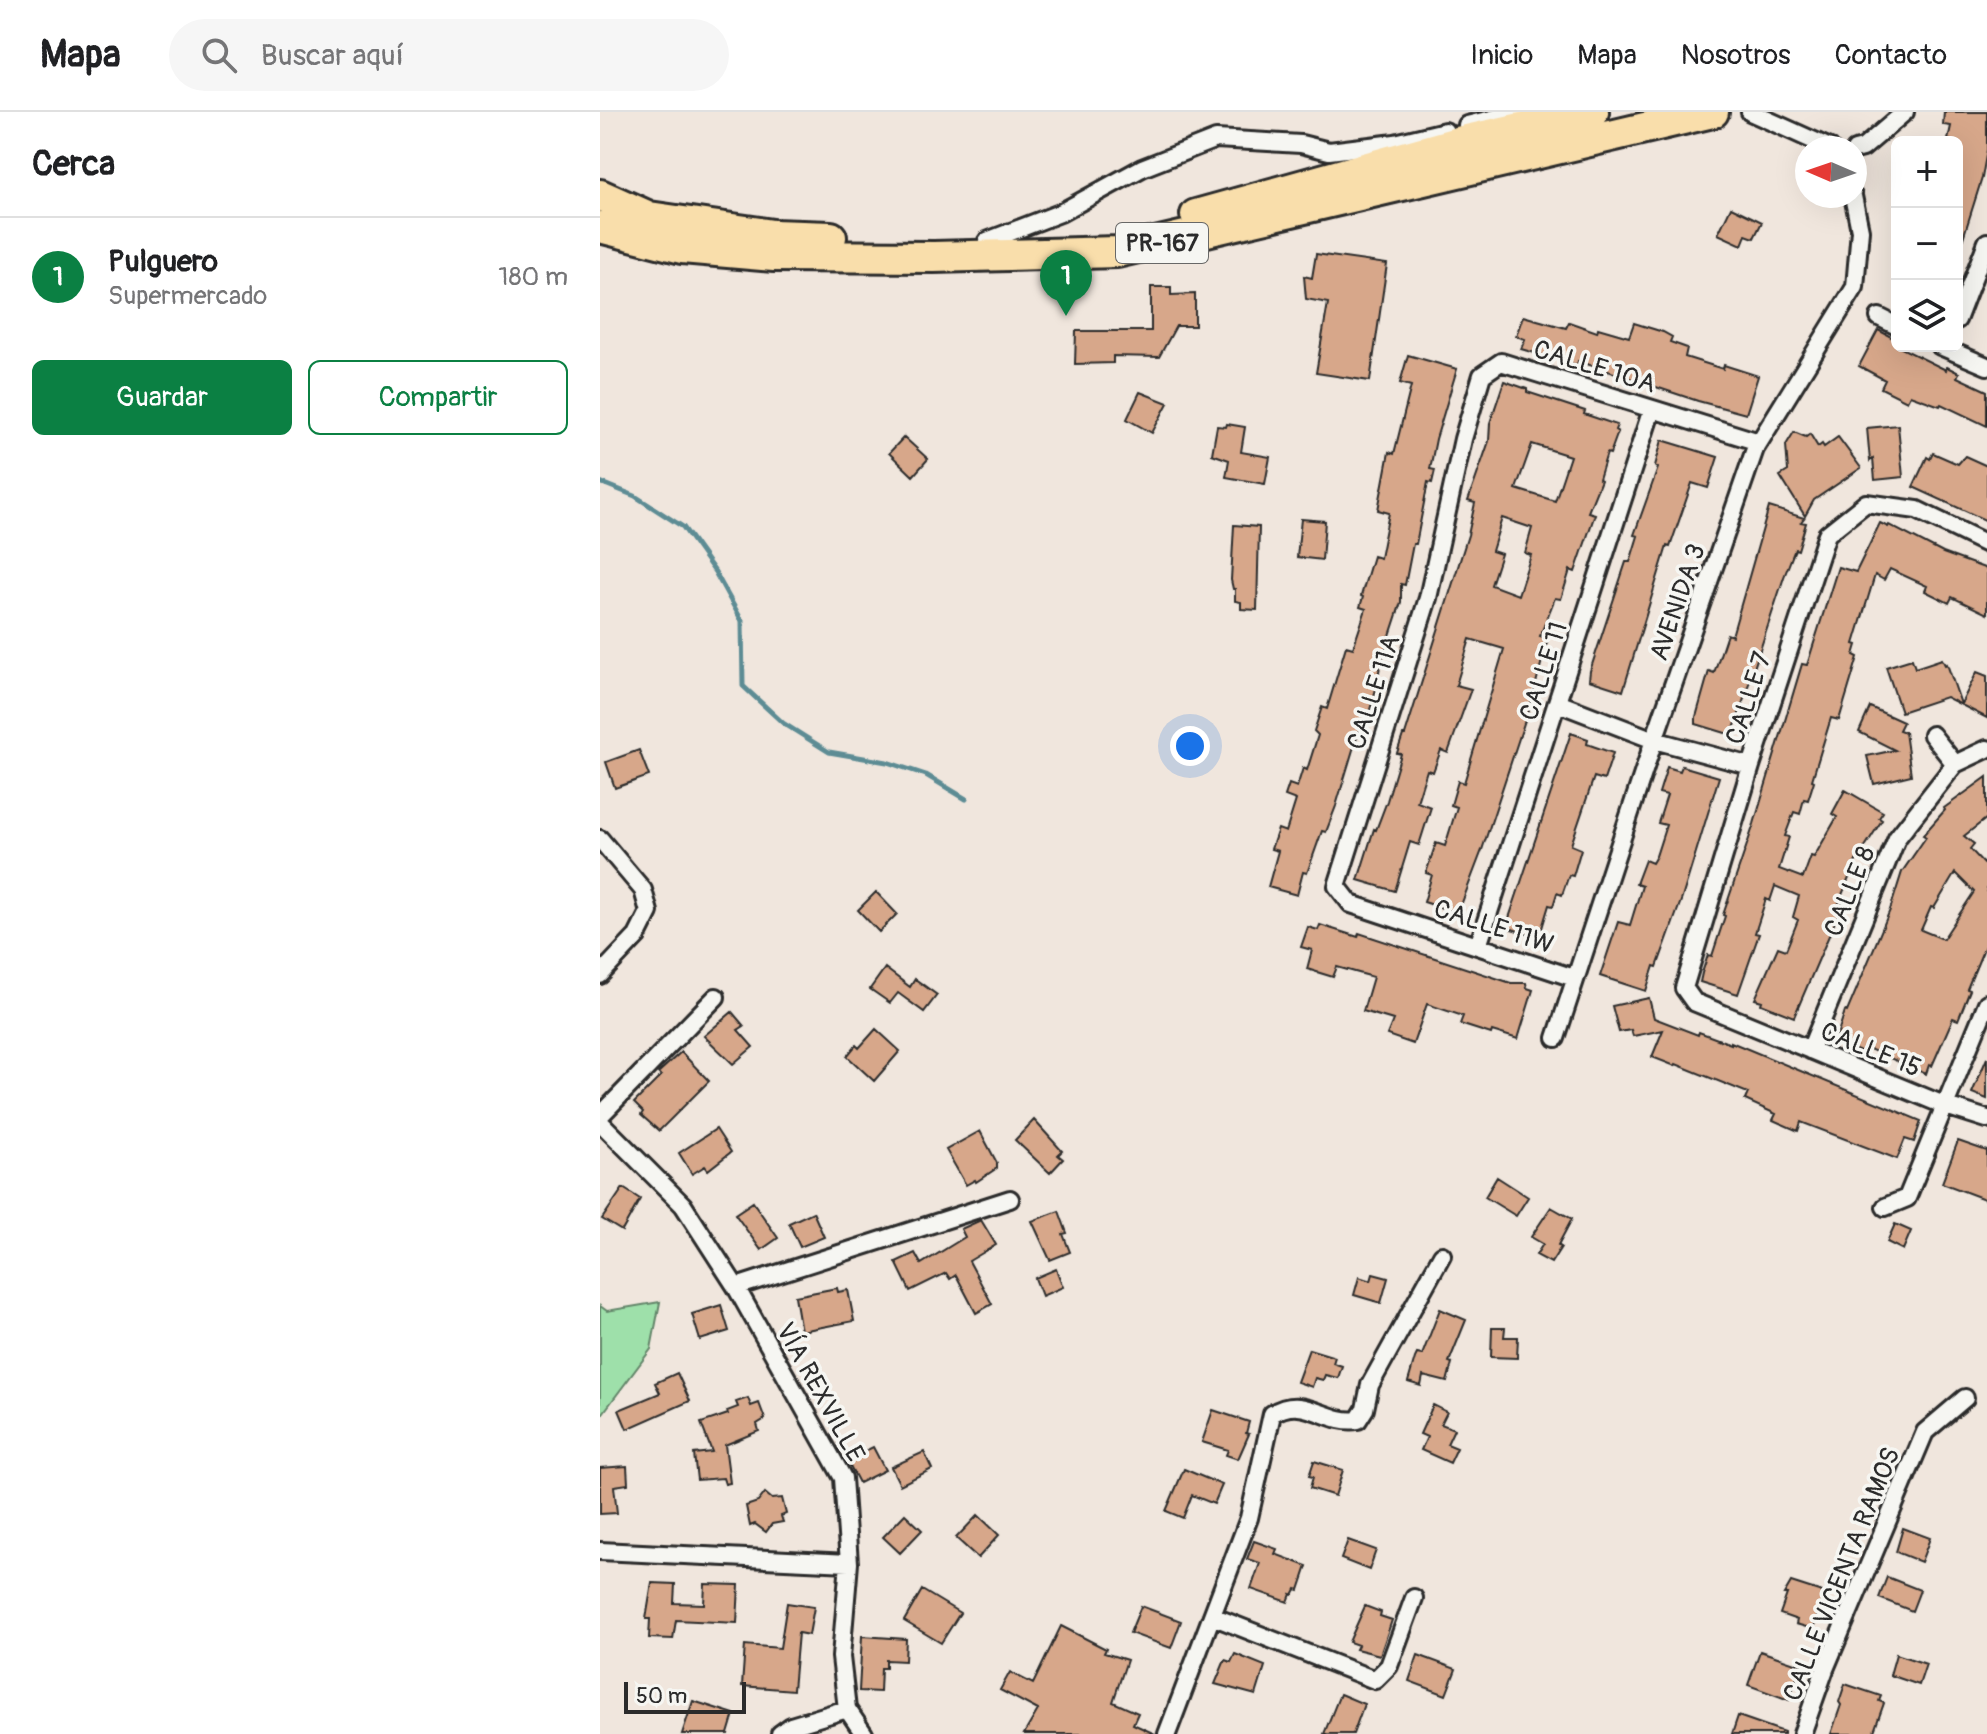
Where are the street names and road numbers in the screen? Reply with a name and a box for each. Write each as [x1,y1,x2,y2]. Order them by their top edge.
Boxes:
road number: PR-167 [1116,223,1208,263]
street label: CALLE 10A [1530,333,1660,401]
street label: AVENIDA 3 [1643,540,1713,665]
street label: CALLE 11 [1513,618,1575,725]
street label: CALLE 11A [1340,631,1408,754]
street label: CALLE 7 [1719,648,1779,749]
street label: CALLE 8 [1817,842,1882,941]
street label: CALLE 11W [1430,893,1558,961]
street label: CALLE 15 [1816,1015,1926,1085]
street label: VÍA REXVILLE [769,1317,872,1468]
street label: CALLE VICENTA RAMOS [1776,1443,1907,1706]

